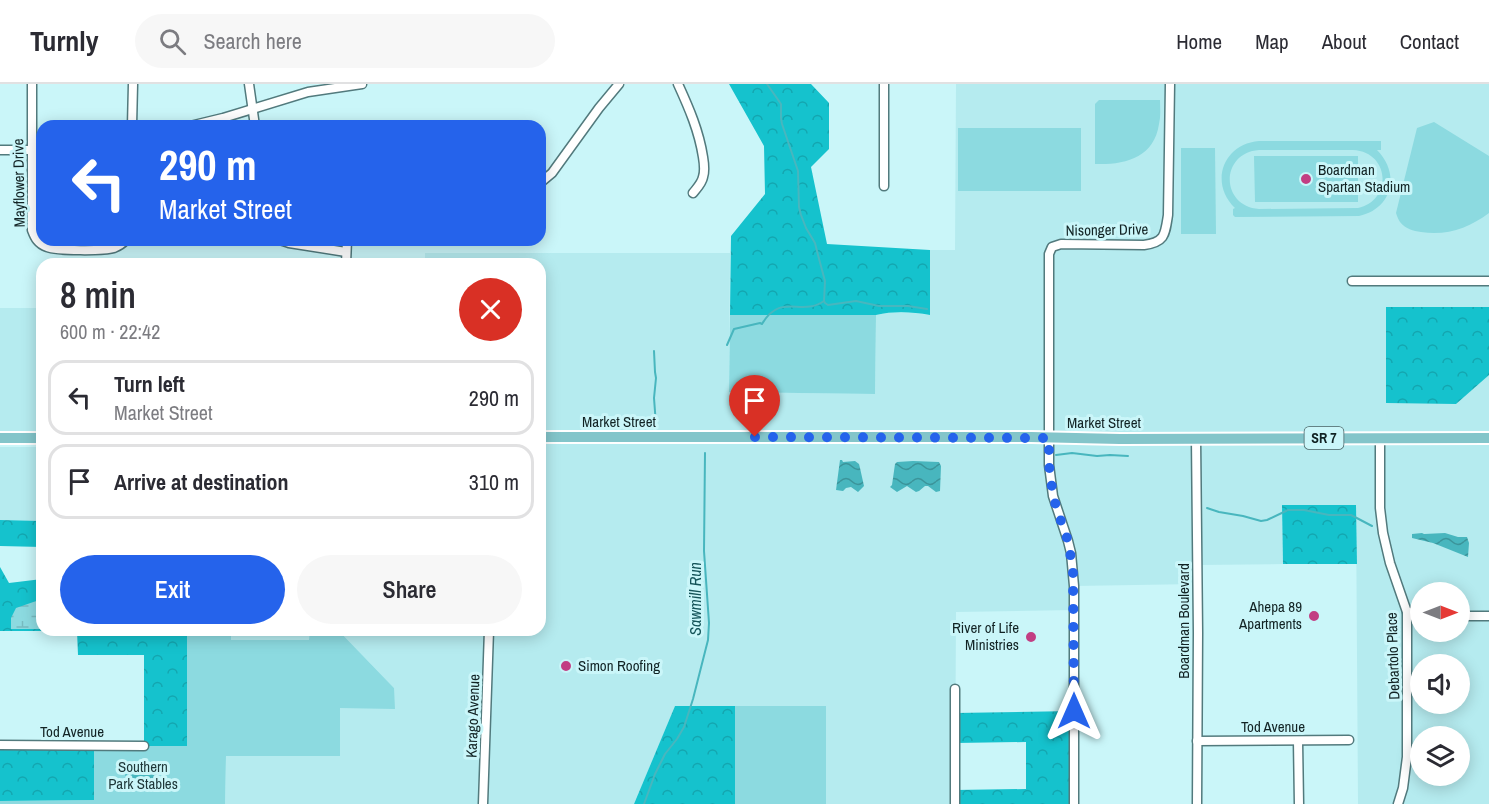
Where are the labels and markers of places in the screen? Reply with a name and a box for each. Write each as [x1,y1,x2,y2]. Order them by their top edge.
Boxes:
place label: Boardman Spartan Stadium [1318,159,1410,197]
marker: Boardman Spartan Stadium [1299,172,1313,186]
pin [729,375,780,437]
place label: Ahepa 89 Apartments [1238,596,1302,634]
marker: Ahepa 89 Apartments [1307,609,1321,623]
place label: River of Life Ministries [952,617,1019,655]
marker: River of Life Ministries [1024,630,1038,644]
place label: Simon Roofing [578,655,660,676]
marker: Simon Roofing [559,659,573,673]

